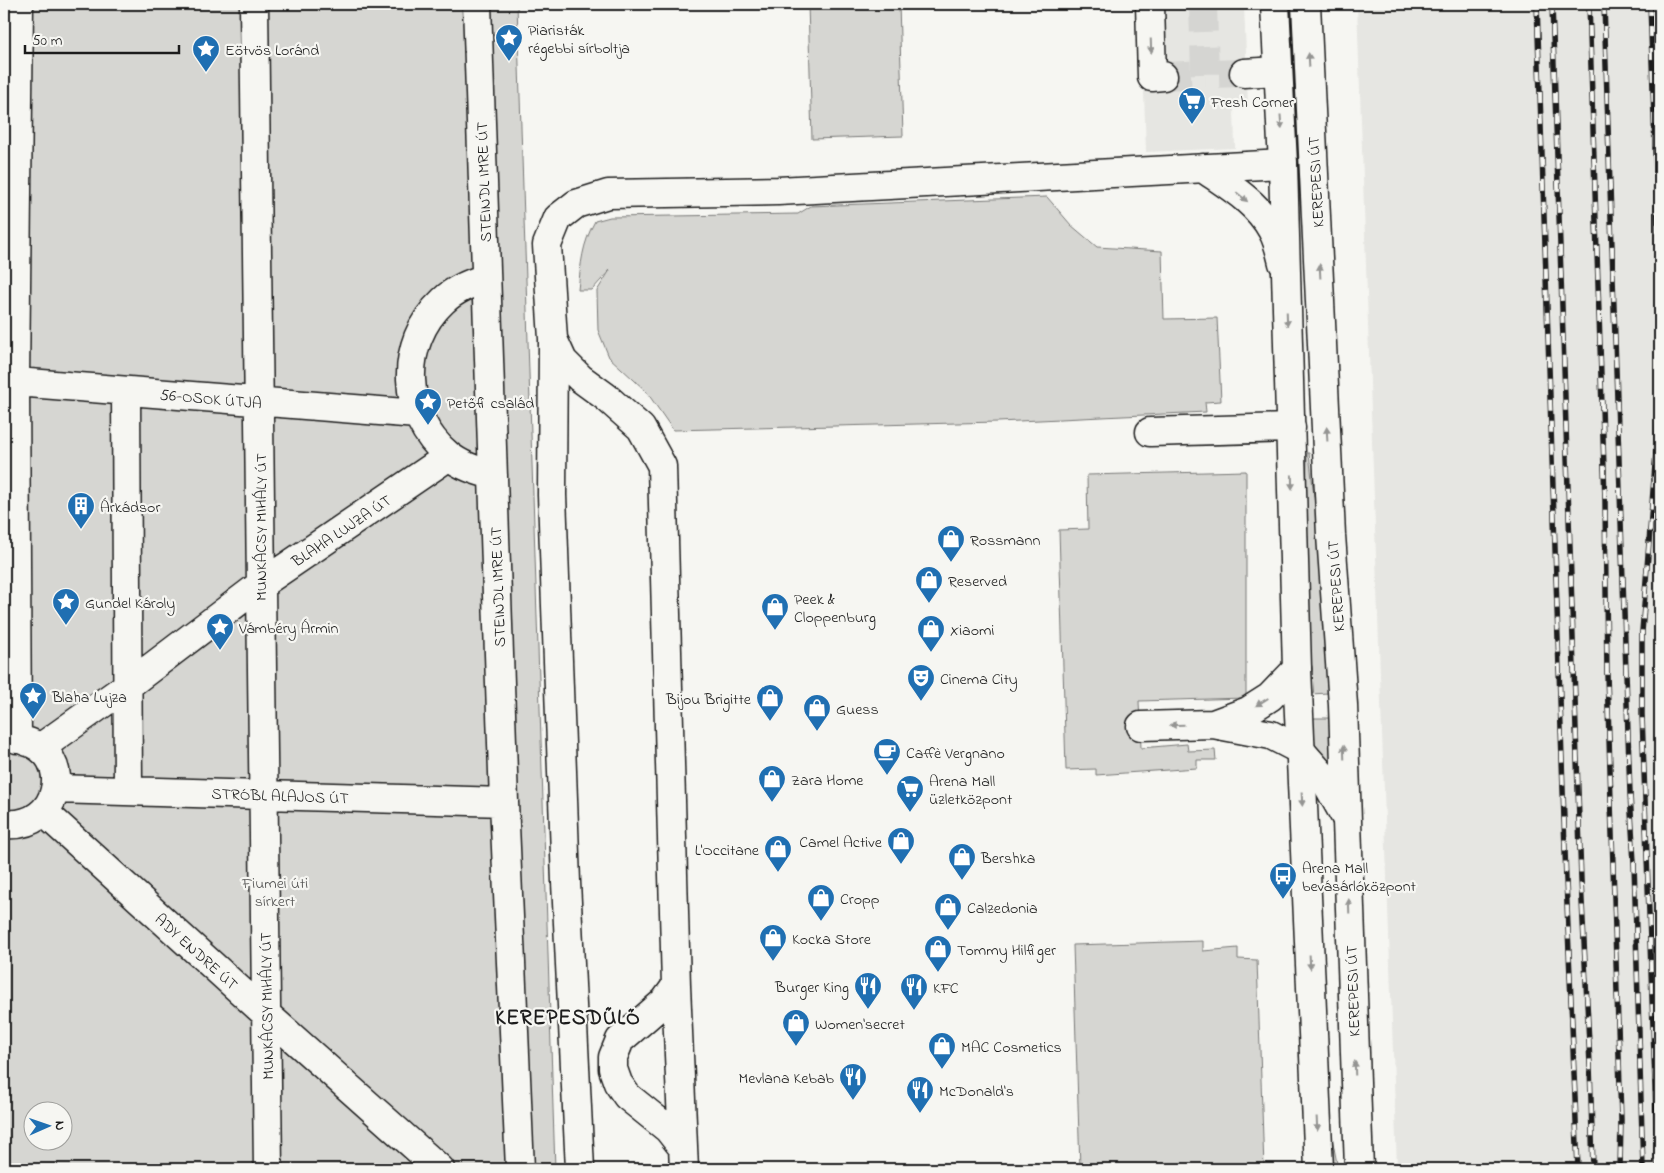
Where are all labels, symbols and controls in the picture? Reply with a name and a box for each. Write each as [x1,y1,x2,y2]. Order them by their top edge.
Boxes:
place label: Piaristák régebbi sírboltja [528,19,630,61]
scale bar [25,22,179,54]
place icon: Piaristák régebbi sírboltja [494,23,524,62]
text: 50 m [32,30,63,52]
place icon: Eötvös Loránd [191,34,221,73]
one-way arrow [1147,38,1155,54]
place label: Eötvös Loránd [225,39,319,63]
one-way arrow [1305,52,1313,68]
supermarket icon: Fresh Corner [1177,86,1207,125]
place label: Fresh Corner [1210,91,1294,115]
one-way arrow [1277,115,1285,131]
street label: STEINDL IMRE ÚT [471,121,499,243]
street label: KEREPESI ÚT [1303,136,1331,228]
one-way arrow [1235,191,1248,202]
one-way arrow [1315,263,1323,279]
one-way arrow [1284,312,1292,328]
street label: 56-OSOK ÚTJA [159,384,263,416]
place icon: Petőfi család [413,387,443,426]
place label: Petőfi család [447,392,534,416]
one-way arrow [1322,425,1330,441]
street label: MUNKÁCSY MIHÁLY ÚT [250,453,274,601]
one-way arrow [1289,474,1297,490]
street label: BLAHA LUJZA ÚT [287,489,397,575]
building icon: Árkádsor [66,491,96,530]
place label: Árkádsor [100,496,160,520]
shop icon: Rossmann [936,524,966,563]
street label: STEINDL IMRE ÚT [485,526,513,648]
place label: Rossmann [970,529,1040,553]
street label: KEREPESI ÚT [1322,539,1352,632]
shop icon: Reserved [914,565,944,604]
place label: Reserved [948,570,1007,594]
place icon: Gundel Károly [51,587,81,626]
place label: Peek & Cloppenburg [794,588,876,630]
place label: Gundel Károly [85,592,175,616]
shop icon: Peek & Cloppenburg [760,592,790,631]
place icon: Vámbéry Ármin [205,612,235,651]
shop icon: Xiaomi [916,614,946,653]
place label: Vámbéry Ármin [238,617,339,641]
place label: Xiaomi [950,619,994,643]
theatre icon: Cinema City [906,663,936,702]
place label: Cinema City [940,668,1018,692]
place icon: Blaha Lujza [18,681,48,720]
shop icon: Bijou Brigitte [755,683,785,722]
place label: Blaha Lujza [51,686,127,710]
place label: Bijou Brigitte [665,688,752,712]
shop icon: Guess [802,693,832,732]
one-way arrow [1255,697,1268,707]
place label: Guess [836,698,879,722]
one-way arrow [1168,721,1184,729]
cafe icon: Caffè Vergnano [872,737,902,776]
place label: Caffè Vergnano [906,742,1005,766]
one-way arrow [1340,743,1348,759]
shop icon: Zara Home [757,764,787,803]
place label: Zara Home [791,769,864,793]
place label: Arena Mall üzletközpont [929,770,1013,812]
supermarket icon: Arena Mall üzletközpont [895,774,925,813]
street label: STRÓBL ALAJOS ÚT [211,783,349,811]
one-way arrow [1299,791,1307,807]
shop icon: Camel Active [886,826,916,865]
place label: Camel Active [799,831,883,855]
shop icon: L'Occitane [763,834,793,873]
place label: L'Occitane [695,839,760,863]
shop icon: Bershka [947,842,977,881]
place label: Bershka [980,847,1035,871]
place label: Arena Mall bevásárlóközpont [1302,857,1417,899]
bus stop icon: Arena Mall bevásárlóközpont [1268,861,1298,900]
park label: Fiumei úti sírkert [241,872,308,914]
shop icon: Cropp [806,883,836,922]
place label: Cropp [840,888,880,912]
shop icon: Calzedonia [933,892,963,931]
place label: Calzedonia [967,897,1038,921]
one-way arrow [1345,897,1353,913]
street label: ADY ENDRE ÚT [149,908,243,997]
shop icon: Kocka Store [758,923,788,962]
place label: Kocka Store [792,928,872,952]
street label: MUNKÁCSY MIHÁLY ÚT [255,932,281,1080]
shop icon: Tommy Hilfiger [923,934,953,973]
place label: Tommy Hilfiger [957,939,1056,963]
street label: KEREPESI ÚT [1340,945,1368,1037]
one-way arrow [1306,954,1314,970]
restaurant icon: Burger King [853,971,883,1010]
restaurant icon: KFC [899,972,929,1011]
place label: Burger King [774,976,849,1000]
place label: KFC [933,977,959,1001]
district label: KEREPESDŰLŐ [495,1004,641,1034]
shop icon: Women'secret [781,1008,811,1047]
place label: Women'secret [815,1013,905,1037]
shop icon: MAC Cosmetics [927,1031,957,1070]
place label: MAC Cosmetics [961,1036,1062,1060]
one-way arrow [1351,1060,1359,1076]
restaurant icon: Mevlana Kebab [838,1062,868,1101]
place label: Mevlana Kebab [739,1067,835,1091]
restaurant icon: McDonald's [905,1075,935,1114]
place label: McDonald's [939,1080,1014,1104]
north arrow [22,1100,72,1150]
one-way arrow [1313,1116,1321,1132]
text: N [49,1121,70,1131]

